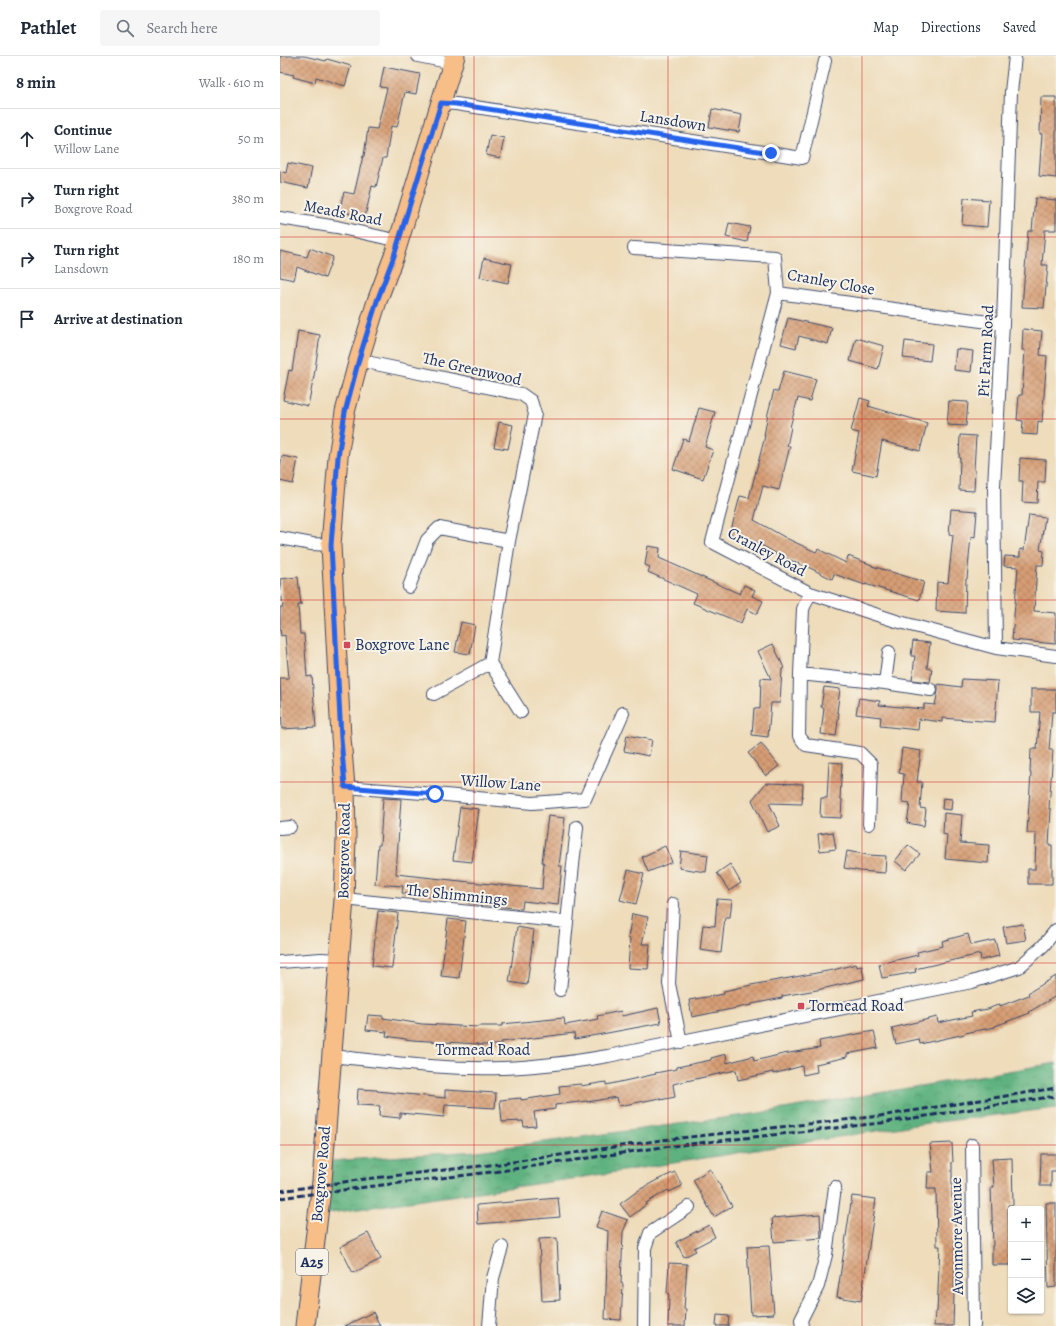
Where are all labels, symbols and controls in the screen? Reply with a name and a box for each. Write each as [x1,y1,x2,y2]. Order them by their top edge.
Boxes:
search box [100,10,380,46]
text: Pathlet [20,15,76,41]
icon: search [114,17,136,39]
text: Search here [146,18,218,38]
text: Map [873,18,899,37]
text: Directions [921,18,981,37]
text: Saved [1003,18,1036,37]
text: 8 min [16,71,56,94]
text: Walk · 610 m [199,74,264,91]
street label: Lansdown [638,105,708,137]
text: Continue [54,120,112,140]
icon: ahead [16,128,38,150]
text: 50 m [238,130,264,147]
text: Willow Lane [54,140,119,157]
route end [762,144,780,162]
text: Turn right [54,180,119,200]
icon: right [16,188,38,210]
text: 380 m [232,190,264,207]
street label: Meads Road [302,195,384,231]
text: Boxgrove Road [54,200,132,217]
text: Turn right [54,240,119,260]
icon: right [16,248,38,270]
text: 180 m [233,250,264,267]
text: Lansdown [54,260,109,277]
street label: Cranley Close [785,263,877,301]
street label: Pit Farm Road [973,304,999,398]
icon: arrive [16,308,38,330]
text: Arrive at destination [54,309,183,329]
street label: The Greenwood [420,347,524,391]
street label: Cranley Road [724,522,811,582]
place label: Boxgrove Lane [355,634,450,656]
marker: Boxgrove Lane [342,640,352,650]
street label: Willow Lane [459,769,542,797]
route start [426,785,444,803]
street label: Boxgrove Road [332,802,356,899]
street label: The Shimmings [405,879,509,911]
place label: Tormead Road [809,995,904,1017]
marker: Tormead Road [796,1001,806,1011]
street label: Tormead Road [436,1039,531,1061]
street label: Boxgrove Road [306,1125,336,1223]
street label: Avonmore Avenue [945,1177,969,1296]
map controls [1008,1206,1044,1314]
button: + [1008,1206,1044,1242]
button: − [1008,1242,1044,1278]
road number: A25 [296,1249,328,1275]
button: layers [1008,1278,1044,1314]

